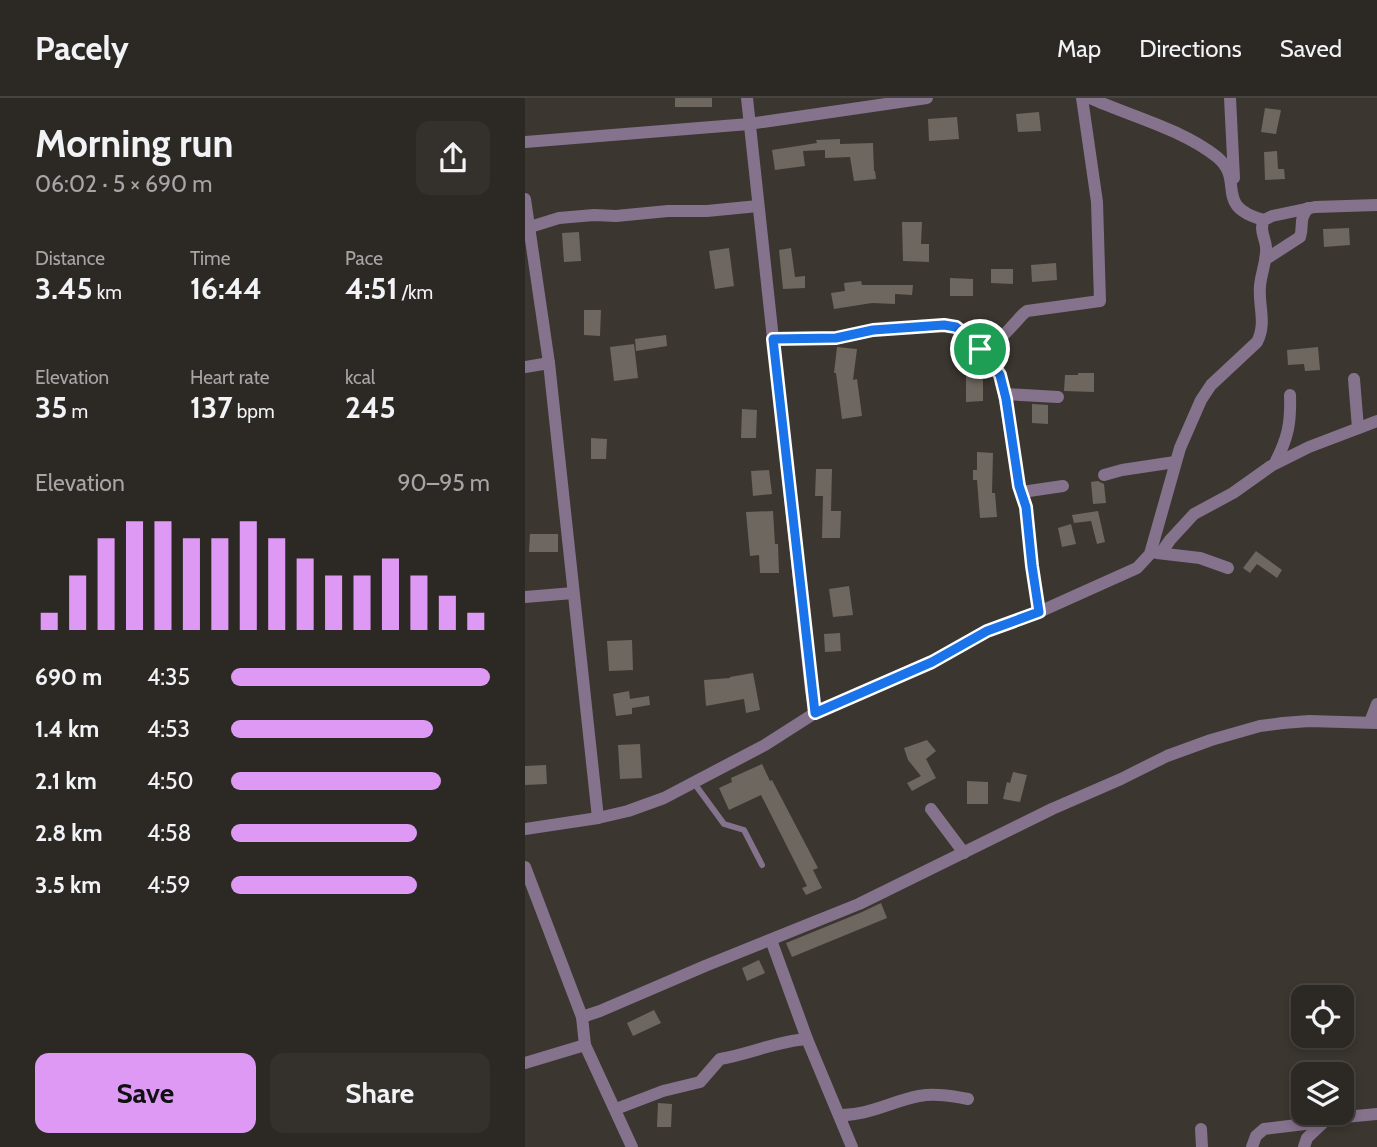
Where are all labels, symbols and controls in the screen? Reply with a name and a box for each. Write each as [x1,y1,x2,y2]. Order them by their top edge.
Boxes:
text: Pacely [35,28,129,68]
text: Map [1057,34,1101,63]
text: Directions [1139,34,1242,63]
text: Saved [1280,34,1342,63]
text: Morning run [35,120,234,167]
button: share [416,121,490,195]
text: 06:02 · 5 × 690 m [35,170,213,198]
text: Distance [35,247,105,270]
text: Time [190,247,230,270]
text: Pace [345,247,383,270]
text: 3.45 [35,270,93,307]
text: 16:44 [190,270,262,307]
text: 4:51 [345,270,397,307]
text: km [93,281,122,304]
text: /km [397,281,433,304]
pin [950,319,1010,379]
icon: arrive [961,330,999,368]
text: Elevation [35,366,109,389]
text: Heart rate [190,366,270,389]
text: kcal [345,366,375,389]
text: 35 [35,389,67,426]
text: 137 [190,389,233,426]
text: 245 [345,389,396,426]
text: m [67,400,88,423]
text: bpm [233,400,275,423]
text: Elevation [35,469,125,497]
text: 90–95 m [398,469,490,497]
text: 690 m [35,663,102,691]
text: 4:35 [147,663,190,691]
text: 1.4 km [35,715,99,743]
text: 4:53 [147,715,190,743]
text: 2.1 km [35,767,97,795]
text: 4:50 [147,767,194,795]
text: 2.8 km [35,819,102,847]
text: 4:58 [147,819,191,847]
text: 3.5 km [35,871,101,899]
text: 4:59 [147,871,191,899]
map controls [1291,985,1354,1125]
button: locate [1291,985,1354,1048]
button: Save [35,1053,256,1133]
button: Share [270,1053,490,1133]
button: layers [1291,1062,1354,1125]

